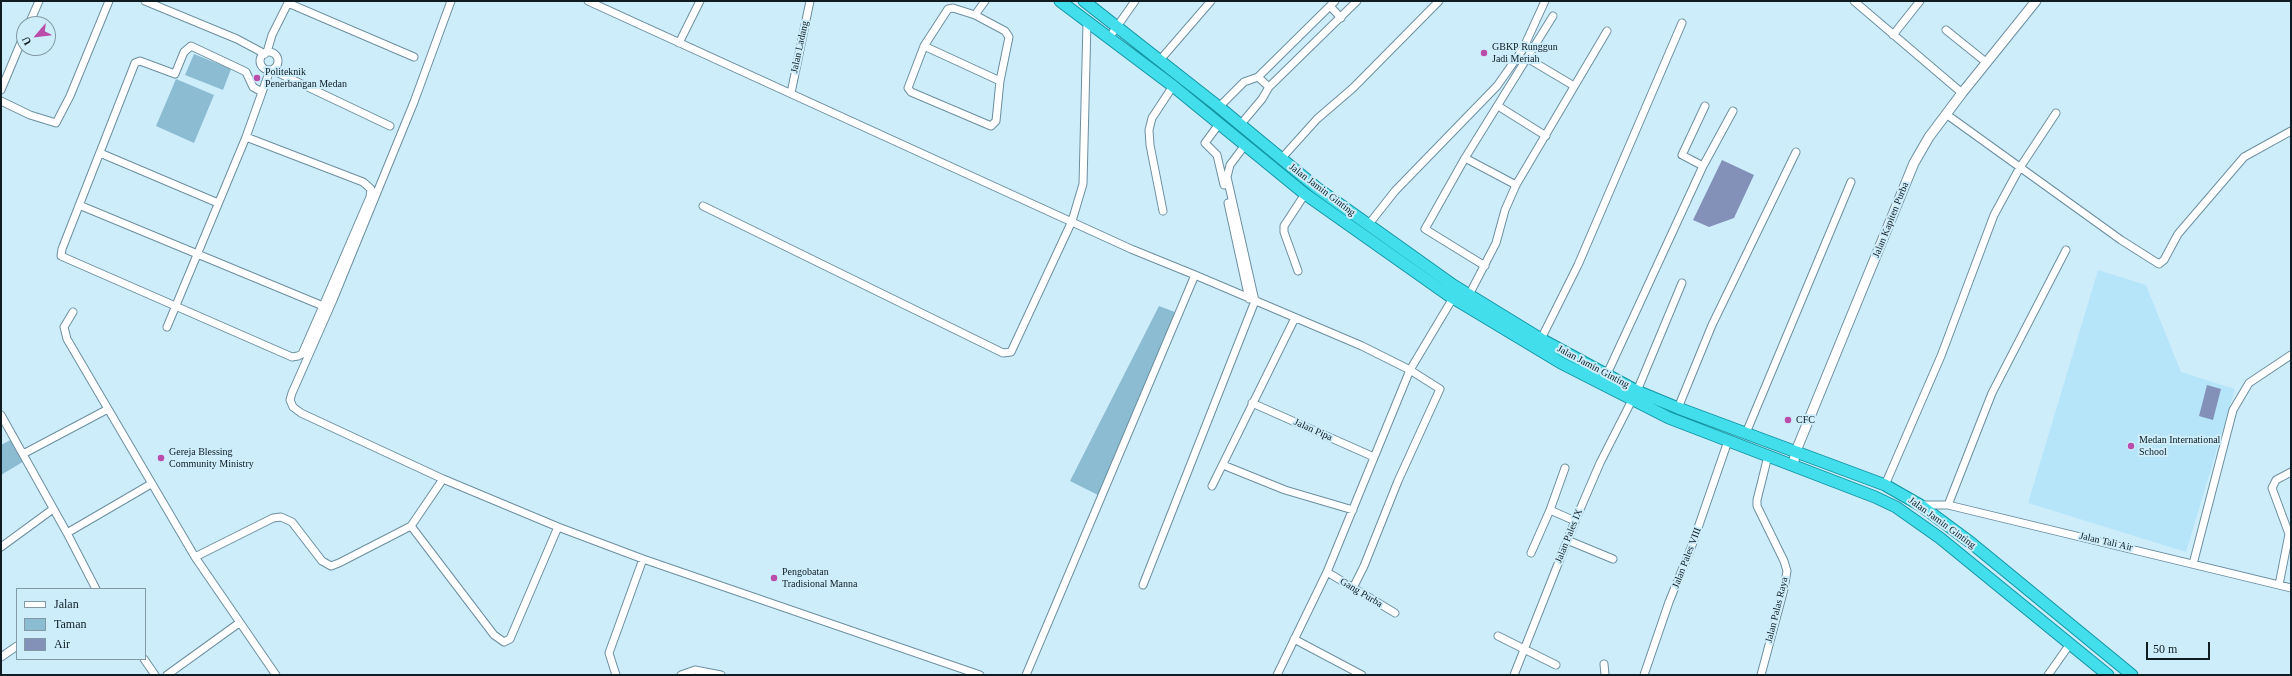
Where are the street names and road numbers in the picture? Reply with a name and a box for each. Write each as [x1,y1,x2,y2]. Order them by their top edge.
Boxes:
street label: Jalan Ladang [789,20,811,74]
street label: Jalan Jamin Ginting [1286,161,1358,219]
street label: Jalan Kapiten Purba [1870,180,1912,260]
street label: Jalan Jamin Ginting [1555,343,1631,391]
street label: Jalan Pipa [1292,416,1334,444]
street label: Jalan Jamin Ginting [1906,495,1978,551]
street label: Jalan Pales IX [1553,507,1585,565]
street label: Jalan Pales VIII [1670,526,1704,590]
street label: Jalan Tali Air [2078,530,2134,554]
street label: Gang Purba [1338,576,1384,610]
street label: Jalan Palas Raya [1763,576,1791,644]

